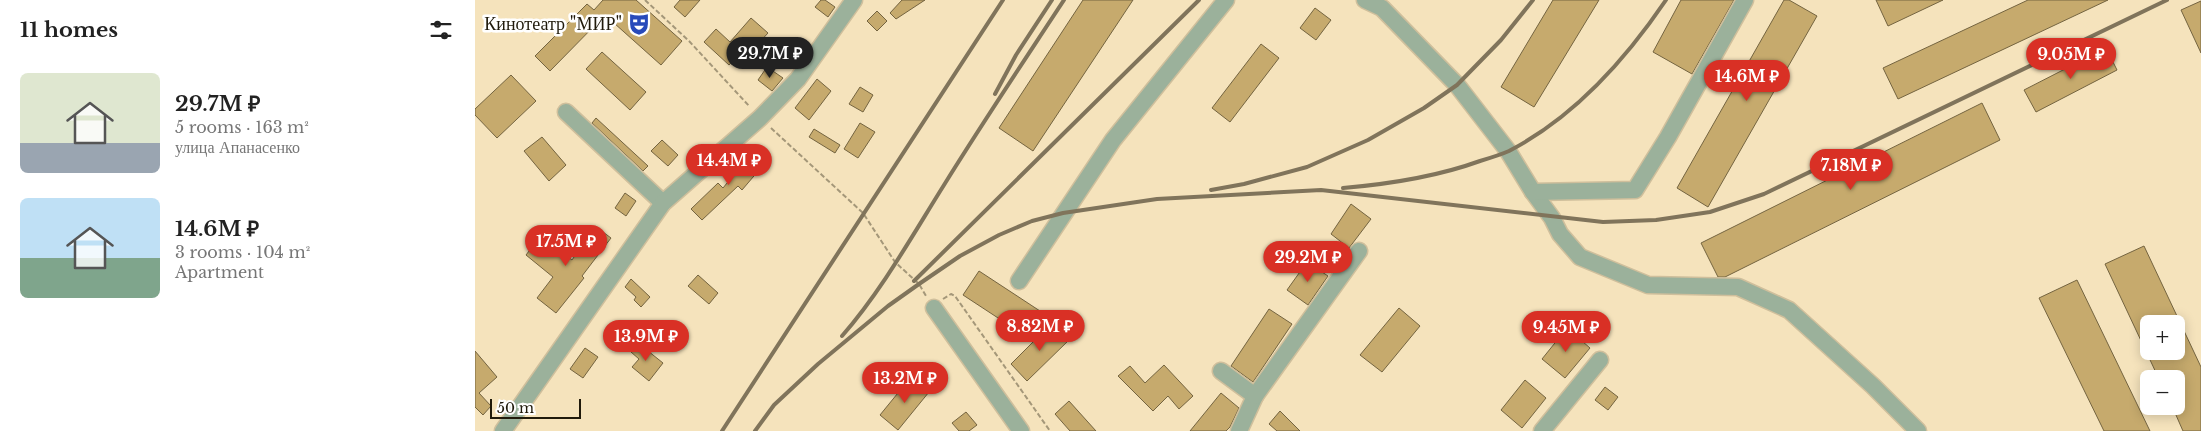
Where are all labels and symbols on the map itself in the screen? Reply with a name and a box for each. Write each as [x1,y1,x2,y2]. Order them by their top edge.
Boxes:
theatre icon: Кинотеатр "МИР" [626,11,652,37]
place label: Кинотеатр "МИР" [484,13,622,35]
pin: 29.7M ₽ [724,36,816,79]
pin: 9.05M ₽ [2025,38,2117,80]
pin: 14.6M ₽ [1701,59,1793,102]
pin: 14.4M ₽ [683,144,775,186]
pin: 7.18M ₽ [1805,148,1897,191]
pin: 17.5M ₽ [520,224,612,267]
pin: 29.2M ₽ [1262,240,1354,283]
pin: 8.82M ₽ [994,310,1086,352]
pin: 9.45M ₽ [1520,310,1612,353]
pin: 13.9M ₽ [600,320,692,362]
pin: 13.2M ₽ [859,362,951,404]
scale bar [490,396,581,419]

